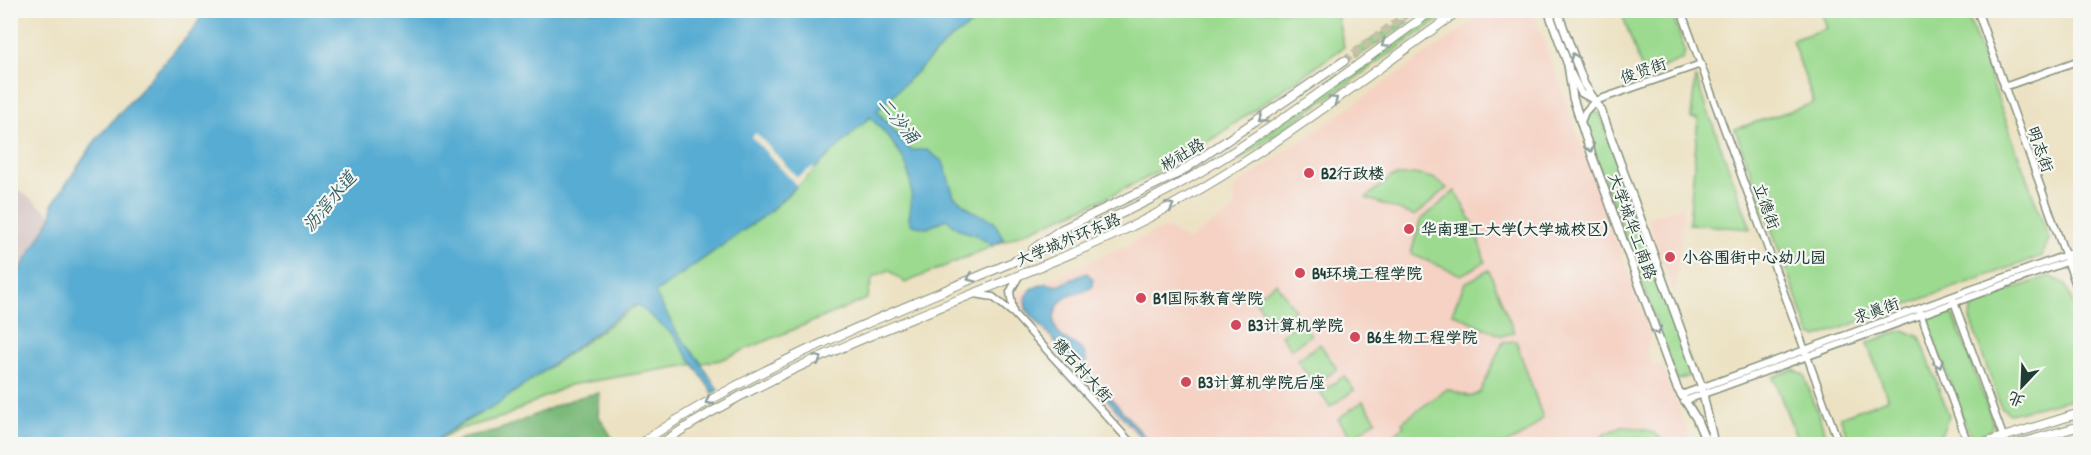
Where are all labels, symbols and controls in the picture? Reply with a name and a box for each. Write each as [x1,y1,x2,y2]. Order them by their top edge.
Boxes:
one-way arrow [1381,37,1392,48]
one-way arrow [1569,52,1582,62]
street label: 俊贤街 [1617,52,1669,88]
water label: 二沙涌 [872,91,926,150]
one-way arrow [1327,96,1338,107]
one-way arrow [1258,112,1269,123]
street label: 明志街 [2022,123,2060,175]
street label: 彬社路 [1156,132,1208,176]
one-way arrow [1582,142,1595,153]
place label: B2行政楼 [1321,162,1385,184]
water label: 沥滘水道 [296,164,363,237]
marker: B2行政楼 [1302,166,1316,180]
street label: 大学城华工南路 [1604,170,1662,282]
street label: 立德街 [1748,180,1786,232]
one-way arrow [1164,202,1175,213]
street label: 大学城外环东路 [1012,207,1124,271]
place label: 华南理工大学(大学城校区) [1421,218,1608,240]
marker: 华南理工大学(大学城校区) [1402,222,1416,236]
place label: 小谷围街中心幼儿园 [1682,246,1826,268]
marker: 小谷围街中心幼儿园 [1663,250,1677,264]
place label: B4环境工程学院 [1312,262,1422,284]
marker: B4环境工程学院 [1293,266,1307,280]
one-way arrow [966,271,977,283]
place label: B1国际教育学院 [1153,287,1263,309]
marker: B1国际教育学院 [1134,291,1148,305]
street label: 求真街 [1850,291,1902,329]
place label: B3计算机学院 [1248,314,1343,336]
marker: B3计算机学院 [1229,318,1243,332]
one-way arrow [1649,325,1662,336]
place label: B6生物工程学院 [1367,326,1478,348]
marker: B6生物工程学院 [1348,330,1362,344]
street label: 穗石村大街 [1048,333,1118,407]
one-way arrow [812,354,823,366]
north arrow [1992,356,2052,416]
one-way arrow [1932,357,1944,368]
place label: B3计算机学院后座 [1198,371,1325,393]
marker: B3计算机学院后座 [1179,375,1193,389]
text: 北 [2004,387,2028,413]
one-way arrow [705,394,715,405]

